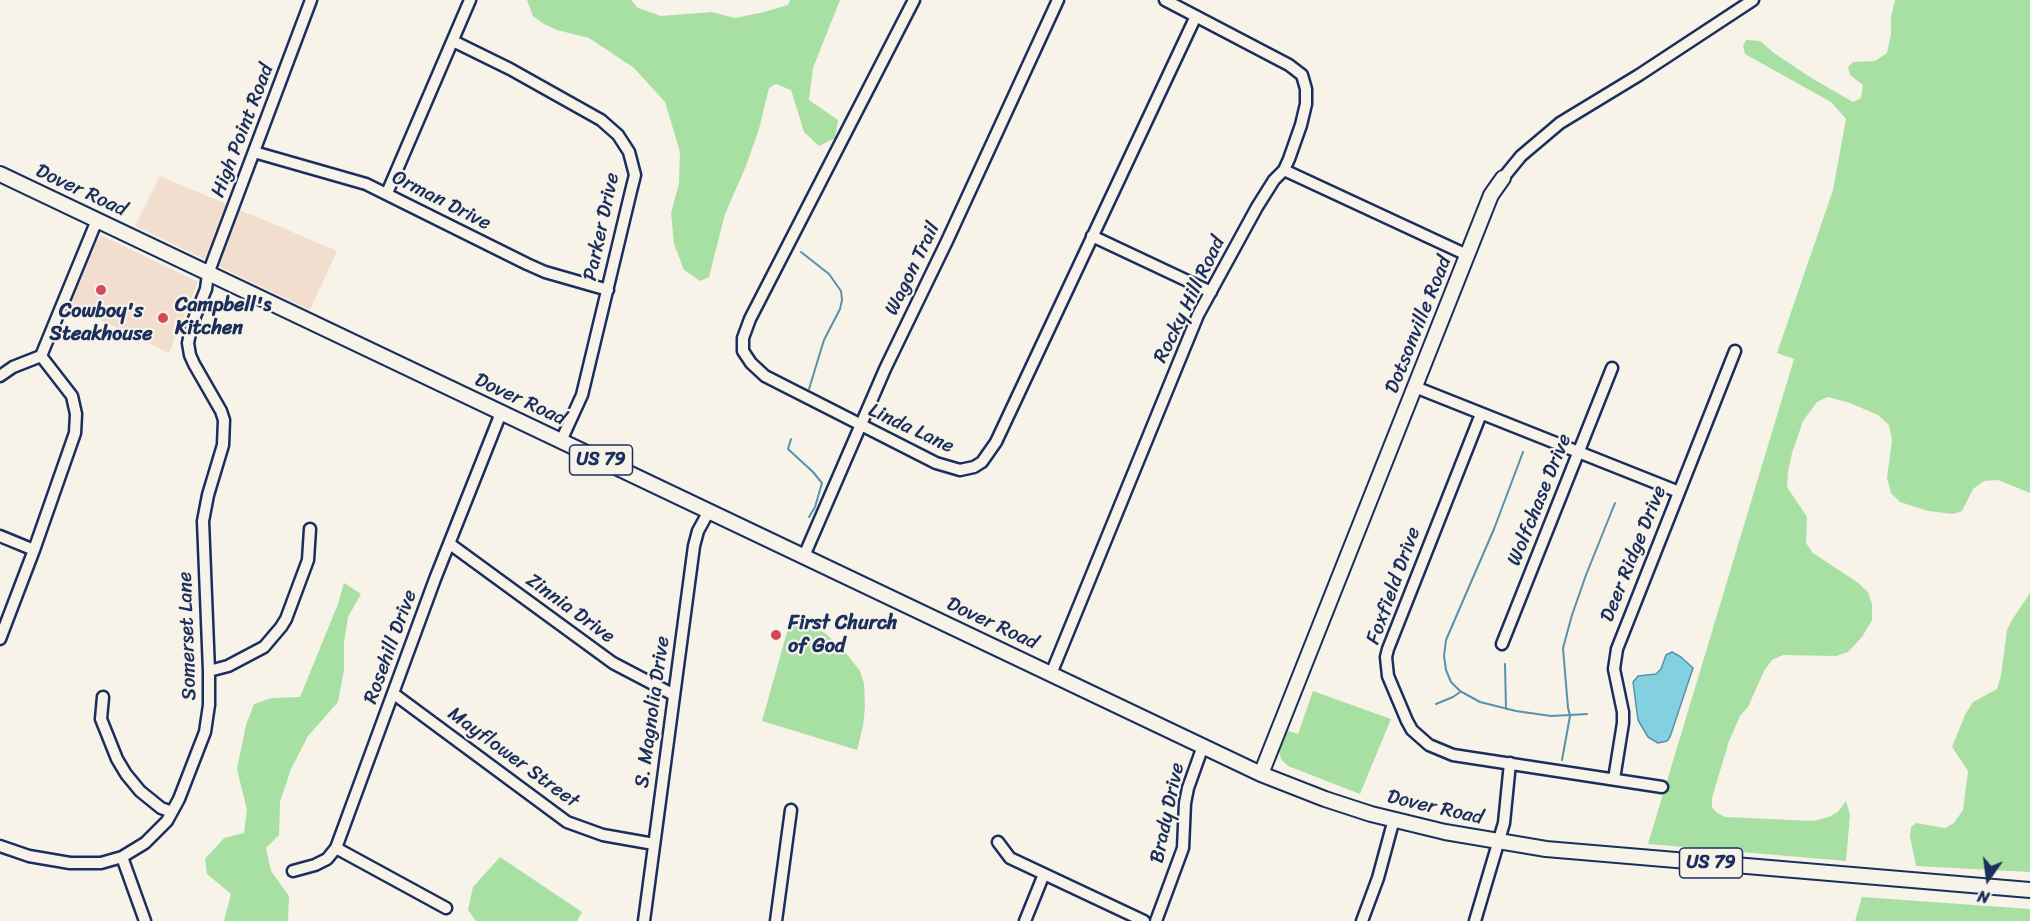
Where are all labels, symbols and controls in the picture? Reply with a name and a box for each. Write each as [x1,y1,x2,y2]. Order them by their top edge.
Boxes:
street label: High Point Road [207,61,279,201]
street label: Dover Road [32,159,130,223]
street label: Orman Drive [387,166,495,236]
street label: Parker Drive [579,171,625,283]
street label: Wagon Trail [880,219,946,319]
street label: Rocky Hill Road [1149,233,1231,367]
street label: Dotsonville Road [1381,253,1457,397]
marker: Cowboy's Steakhouse [94,283,108,297]
place label: Campbell's Kitchen [175,294,271,341]
place label: Cowboy's Steakhouse [50,300,152,347]
marker: Campbell's Kitchen [156,311,170,325]
street label: Dover Road [471,368,569,432]
street label: Linda Lane [864,399,958,459]
street label: Wolfchase Drive [1503,431,1577,569]
road number: US 79 [570,445,632,475]
street label: Deer Ridge Drive [1596,482,1672,626]
street label: Foxfield Drive [1362,524,1426,648]
street label: Zinnia Drive [521,569,619,649]
street label: Somerset Lane [174,571,202,701]
street label: Rosehill Drive [359,587,423,707]
street label: Dover Road [943,592,1041,656]
place label: First Church of God [788,612,897,659]
marker: First Church of God [769,628,783,642]
street label: S. Magnolia Drive [630,635,676,789]
street label: Mayflower Street [443,702,583,814]
street label: Brady Drive [1146,761,1190,865]
street label: Dover Road [1385,785,1485,831]
road number: US 79 [1680,848,1742,878]
north arrow [1958,849,2018,909]
text: N [1975,882,1992,912]

